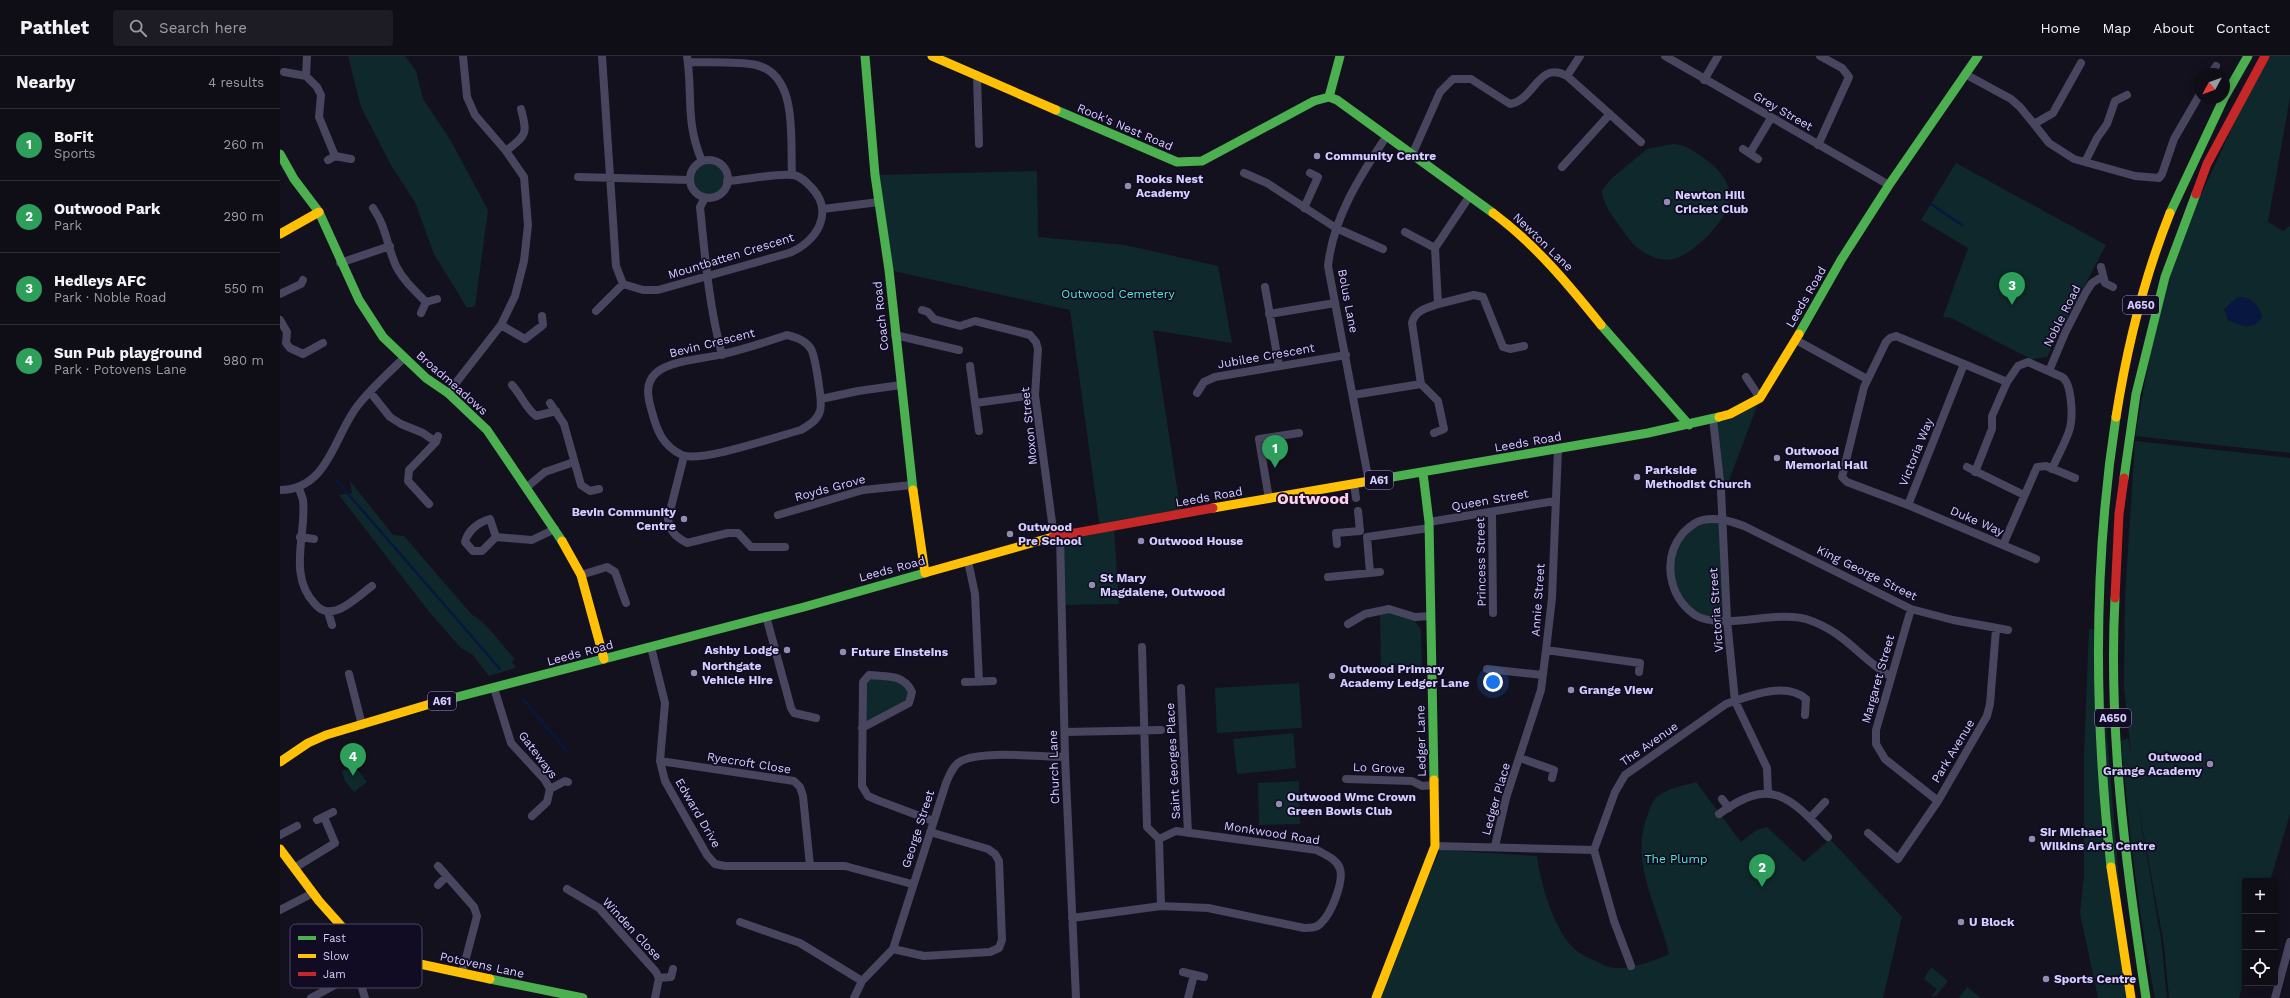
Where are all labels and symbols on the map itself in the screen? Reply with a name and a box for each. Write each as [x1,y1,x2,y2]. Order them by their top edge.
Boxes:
north arrow [2194,68,2230,104]
street label: Grey Street [1751,88,1815,134]
street label: Rook's Nest Road [1075,101,1175,153]
place label: Community Centre [1325,149,1436,163]
marker: Community Centre [1312,151,1322,161]
place label: Rooks Nest Academy [1136,172,1204,200]
marker: Rooks Nest Academy [1123,181,1133,191]
place label: Newton Hill Cricket Club [1675,188,1749,216]
marker: Newton Hill Cricket Club [1662,197,1672,207]
street label: Newton Lane [1510,210,1576,274]
street label: Mountbatten Crescent [666,230,796,282]
street label: Leeds Road [1783,264,1829,330]
street label: Bolus Lane [1335,268,1361,334]
pin: 3 [1999,272,2025,305]
street label: Coach Road [870,281,892,351]
street label: Noble Road [2040,283,2084,349]
park label: Outwood Cemetery [1061,287,1176,301]
road number: A650 [2123,296,2159,314]
street label: Bevin Crescent [668,326,756,360]
street label: Jubilee Crescent [1216,341,1316,371]
street label: Broadmeadows [413,348,491,418]
street label: Moxon Street [1018,386,1040,466]
street label: Victoria Way [1896,415,1936,488]
street label: Leeds Road [1493,429,1563,455]
pin: 1 [1262,435,1288,468]
place label: Outwood Memorial Hall [1785,444,1868,472]
marker: Outwood Memorial Hall [1772,453,1782,463]
place label: Parkside Methodist Church [1645,463,1751,491]
road number: A61 [1365,471,1393,489]
street label: Royds Grove [793,472,867,504]
marker: Parkside Methodist Church [1632,472,1642,482]
street label: Leeds Road [1174,484,1244,510]
street label: Queen Street [1450,486,1530,514]
district label: Outwood [1277,489,1349,508]
street label: Duke Way [1948,503,2007,539]
place label: Bevin Community Centre [572,505,676,533]
marker: Bevin Community Centre [679,514,689,524]
street label: Princess Street [1473,517,1489,607]
place label: Outwood Pre School [1018,520,1082,548]
marker: Outwood Pre School [1005,529,1015,539]
place label: Outwood House [1149,534,1243,548]
marker: Outwood House [1136,536,1146,546]
street label: King George Street [1815,543,1919,603]
street label: Leeds Road [857,553,927,585]
street label: Annie Street [1528,563,1548,637]
street label: Victoria Street [1706,567,1726,653]
place label: St Mary Magdalene, Outwood [1100,571,1225,599]
marker: St Mary Magdalene, Outwood [1087,580,1097,590]
street label: Margaret Street [1859,633,1897,725]
street label: Leeds Road [545,637,615,669]
place label: Ashby Lodge [704,643,779,657]
marker: Ashby Lodge [782,645,792,655]
place label: Future Einsteins [851,645,949,659]
marker: Future Einsteins [838,647,848,657]
place label: Northgate Vehicle Hire [702,659,773,687]
place label: Outwood Primary Academy Ledger Lane [1340,662,1469,690]
marker: Northgate Vehicle Hire [689,668,699,678]
marker: Outwood Primary Academy Ledger Lane [1327,671,1337,681]
your location [1483,672,1503,692]
place label: Grange View [1579,683,1653,697]
marker: Grange View [1566,685,1576,695]
road number: A61 [428,692,456,710]
street label: Saint Georges Place [1163,702,1183,820]
street label: Ledger Lane [1413,705,1429,777]
road number: A650 [2095,709,2131,727]
street label: Park Avenue [1929,717,1977,785]
street label: The Avenue [1617,719,1681,769]
street label: Gateways [516,729,560,781]
street label: Church Lane [1046,730,1062,804]
pin: 4 [340,743,366,776]
street label: Ryecroft Close [706,749,792,777]
place label: Outwood Grange Academy [2103,750,2202,778]
marker: Outwood Grange Academy [2205,759,2215,769]
street label: Lo Grove [1353,760,1405,776]
street label: Ledger Place [1479,761,1513,837]
street label: Edward Drive [672,776,724,850]
street label: George Street [899,788,937,870]
place label: Outwood Wmc Crown Green Bowls Club [1287,790,1416,818]
marker: Outwood Wmc Crown Green Bowls Club [1274,799,1284,809]
street label: Monkwood Road [1223,819,1321,847]
place label: Sir Michael Wilkins Arts Centre [2040,825,2155,853]
marker: Sir Michael Wilkins Arts Centre [2027,834,2037,844]
park label: The Plump [1645,852,1707,866]
pin: 2 [1749,854,1775,887]
street label: Winden Close [599,895,665,963]
place label: U Block [1969,915,2015,929]
marker: U Block [1956,917,1966,927]
legend [290,924,422,988]
text: Fast [323,932,346,945]
street label: Potovens Lane [439,949,526,981]
text: Slow [323,950,349,963]
text: Jam [323,968,346,981]
place label: Sports Centre [2054,972,2136,986]
marker: Sports Centre [2041,974,2051,984]

